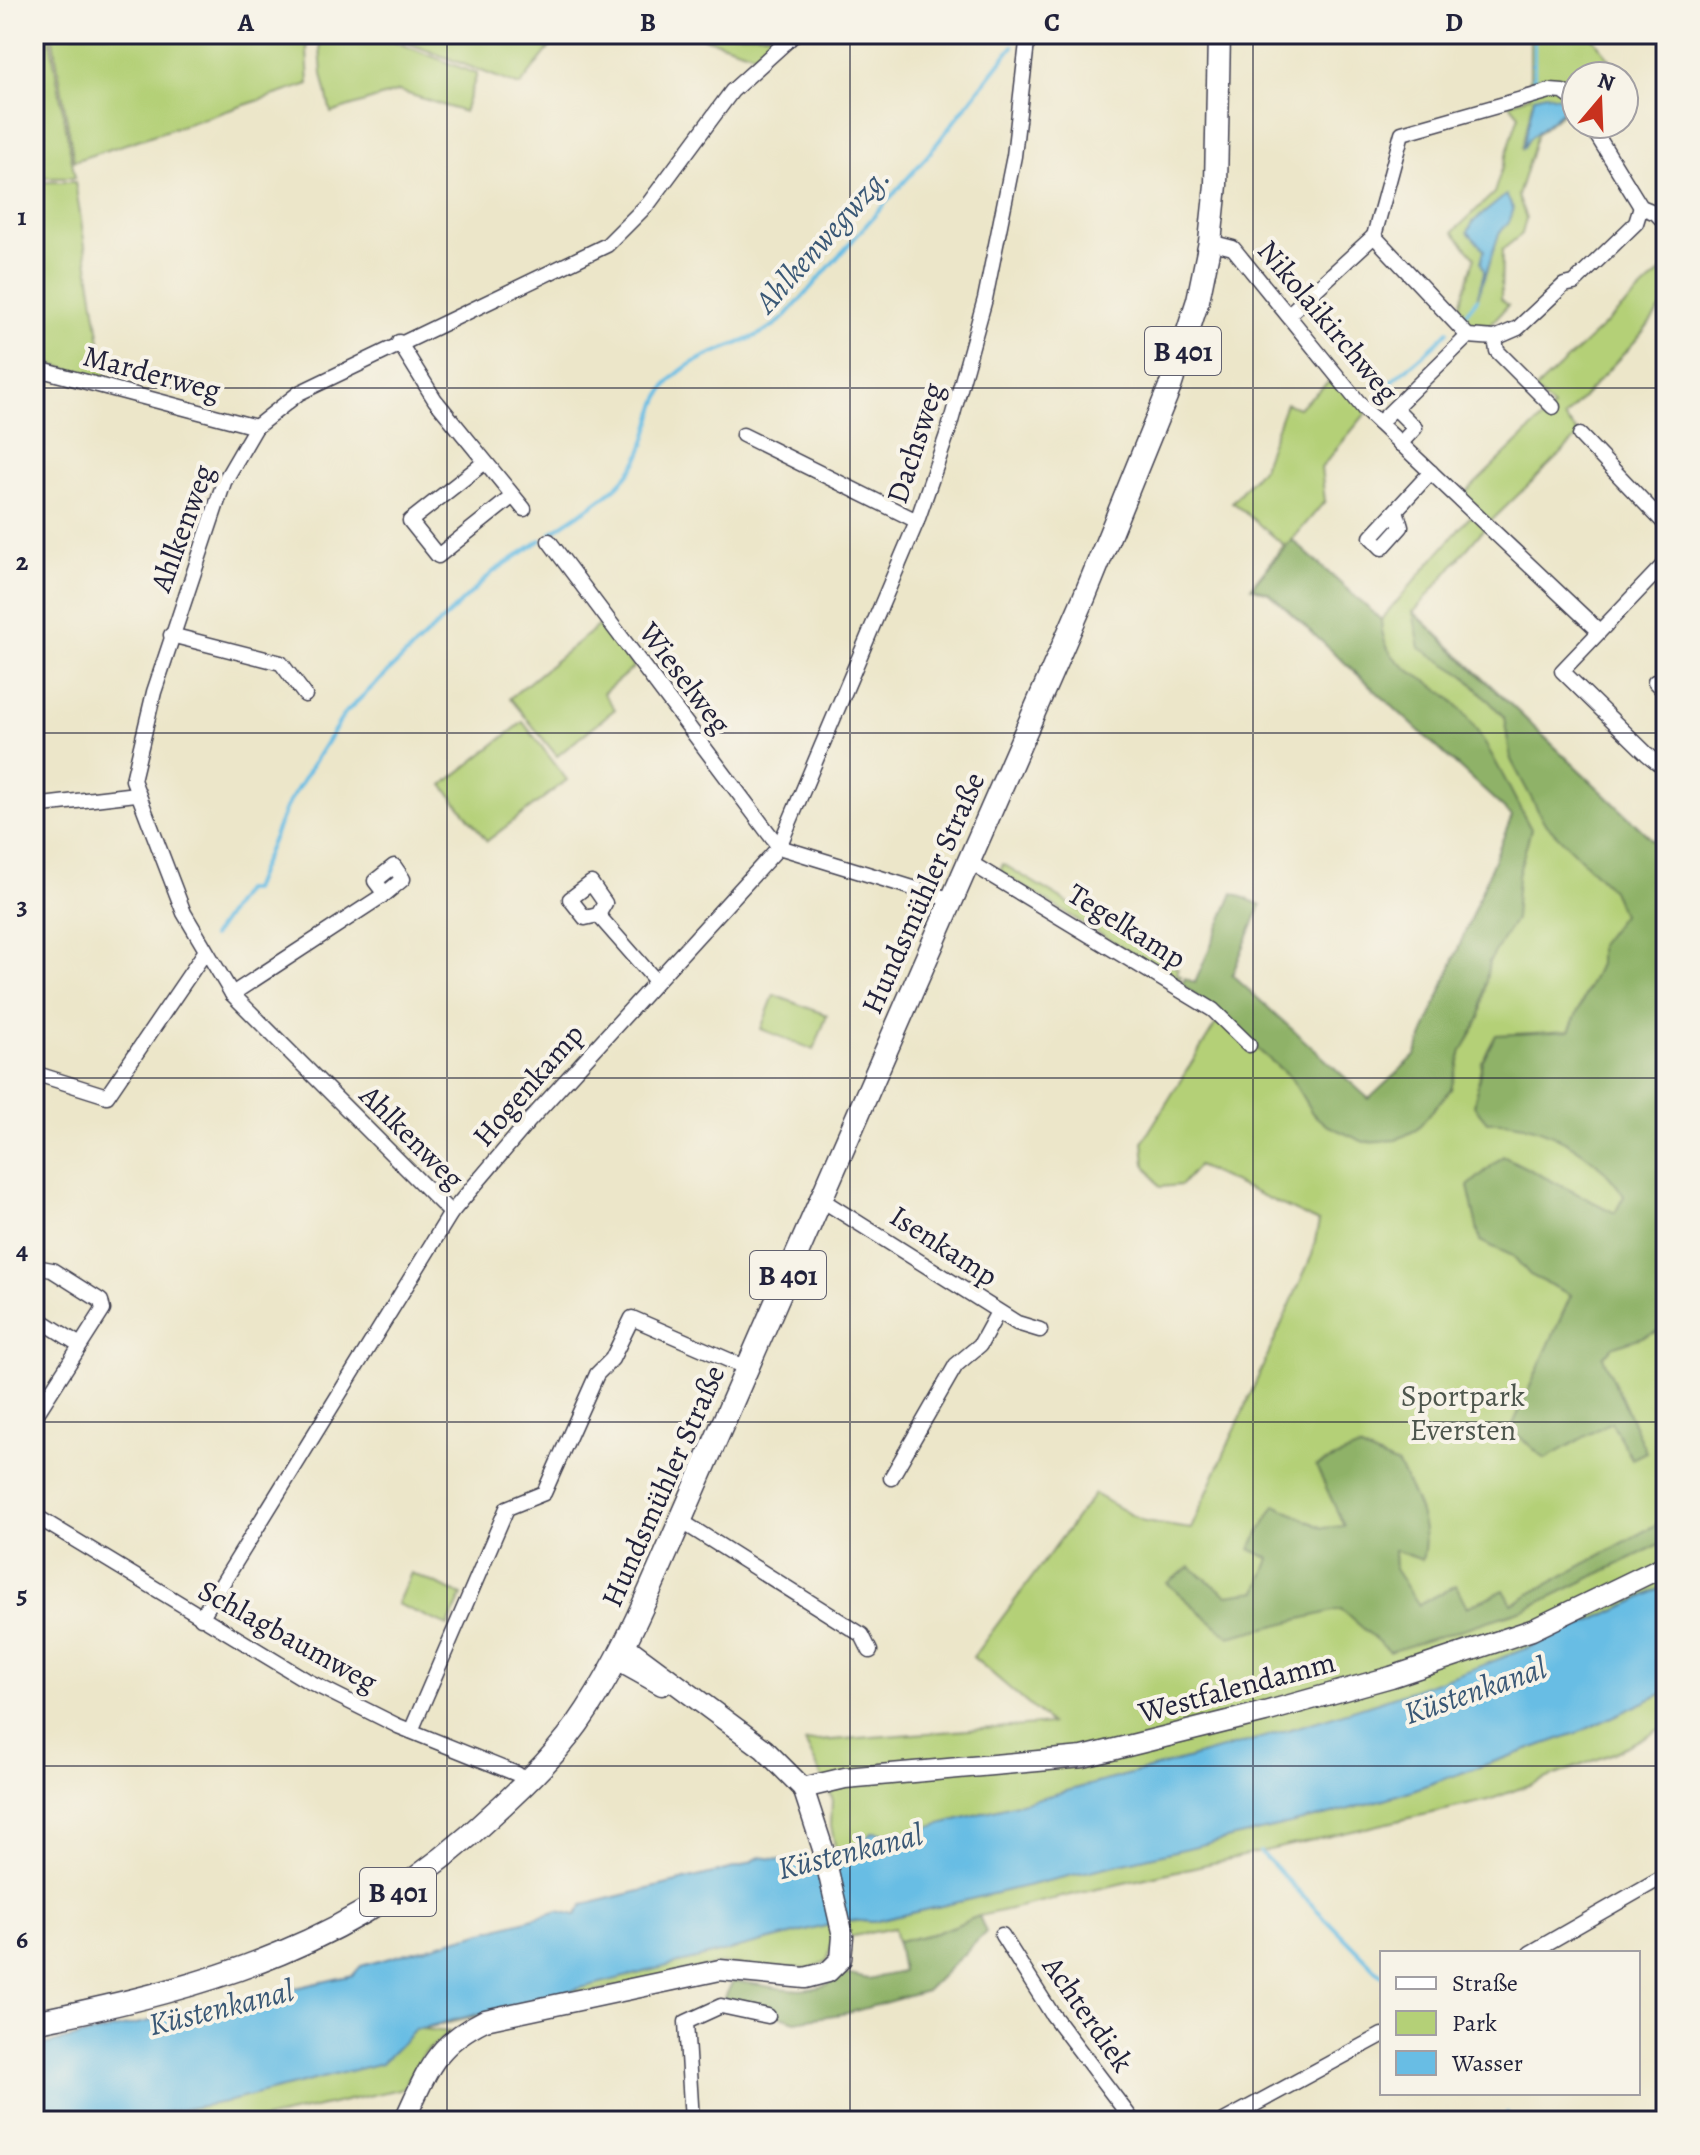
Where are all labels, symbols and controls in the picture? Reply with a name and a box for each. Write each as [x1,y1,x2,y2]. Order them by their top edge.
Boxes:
text: A [237,5,255,40]
text: B [640,5,656,40]
text: C [1044,5,1060,40]
text: D [1445,5,1463,40]
north arrow [1560,60,1640,140]
text: N [1594,65,1619,99]
water label: Ahlkenwegwzg. [743,156,900,324]
text: 1 [17,199,27,234]
street label: Nikolaikirchweg [1248,231,1408,411]
road number: B 401 [1145,327,1221,375]
street label: Marderweg [79,335,225,411]
street label: Dachsweg [877,378,953,508]
street label: Ahlkenweg [140,459,223,598]
text: 2 [16,544,29,579]
street label: Wieselweg [629,613,740,742]
street label: Hundsmühler Straße [852,766,994,1020]
street label: Tegelkamp [1060,874,1194,978]
text: 3 [16,888,28,923]
street label: Hogenkamp [463,1015,593,1155]
street label: Ahlkenweg [350,1075,473,1198]
street label: Isenkamp [882,1196,1006,1296]
text: 4 [16,1233,28,1268]
road number: B 401 [750,1251,826,1299]
street label: Hundsmühler Straße [592,1359,734,1613]
park label: Sportpark Eversten [1401,1376,1525,1450]
street label: Schlagbaumweg [191,1570,385,1702]
text: 5 [16,1577,28,1612]
street label: Westfalendamm [1133,1642,1340,1733]
water label: Küstenkanal [1398,1645,1552,1735]
water label: Küstenkanal [773,1812,927,1890]
road number: B 401 [360,1868,436,1916]
text: 6 [16,1922,28,1957]
street label: Achterdiek [1033,1947,1143,2080]
legend [1380,1951,1640,2095]
text: Straße [1452,1967,1518,1999]
water label: Küstenkanal [144,1968,298,2046]
text: Park [1452,2007,1497,2039]
text: Wasser [1451,2047,1523,2079]

